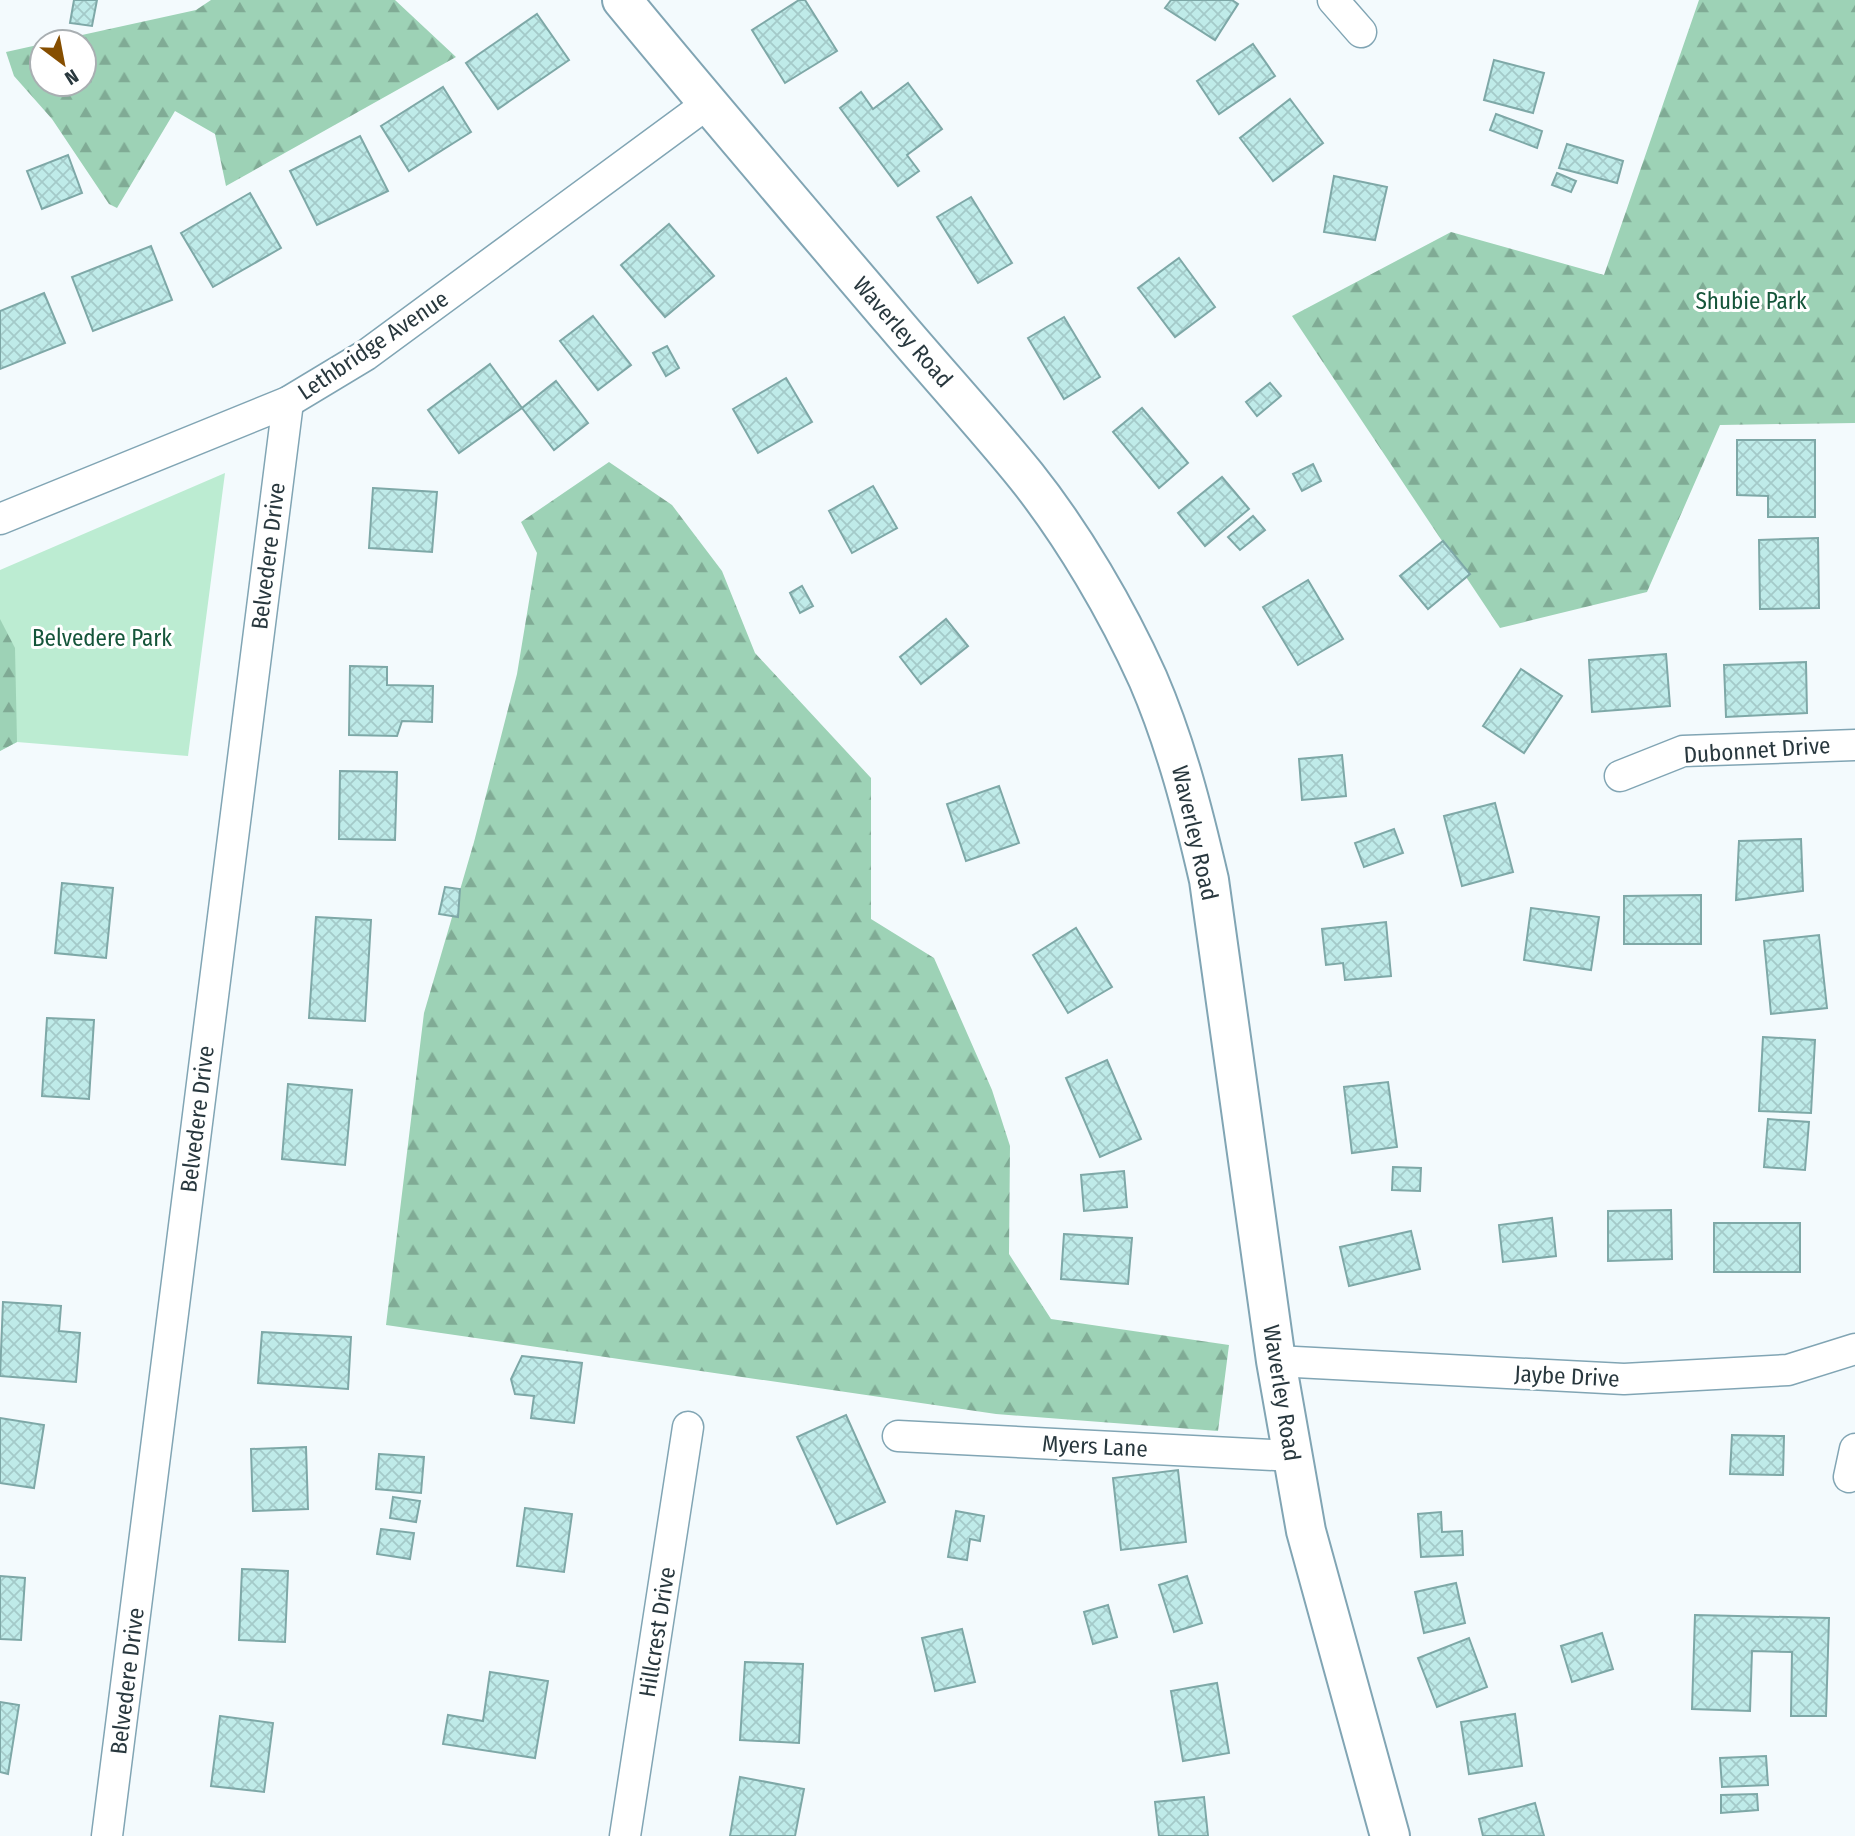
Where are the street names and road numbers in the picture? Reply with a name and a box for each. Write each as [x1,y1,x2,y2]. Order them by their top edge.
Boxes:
street label: Waverley Road [847,271,959,393]
street label: Lethbridge Avenue [292,284,454,406]
street label: Belvedere Drive [245,481,291,631]
street label: Dubonnet Drive [1683,731,1831,769]
street label: Waverley Road [1166,763,1224,903]
street label: Belvedere Drive [174,1044,220,1194]
street label: Waverley Road [1257,1323,1307,1463]
street label: Jaybe Drive [1514,1359,1620,1393]
street label: Myers Lane [1042,1429,1148,1463]
street label: Hillcrest Drive [633,1565,681,1699]
street label: Belvedere Drive [104,1606,150,1756]

